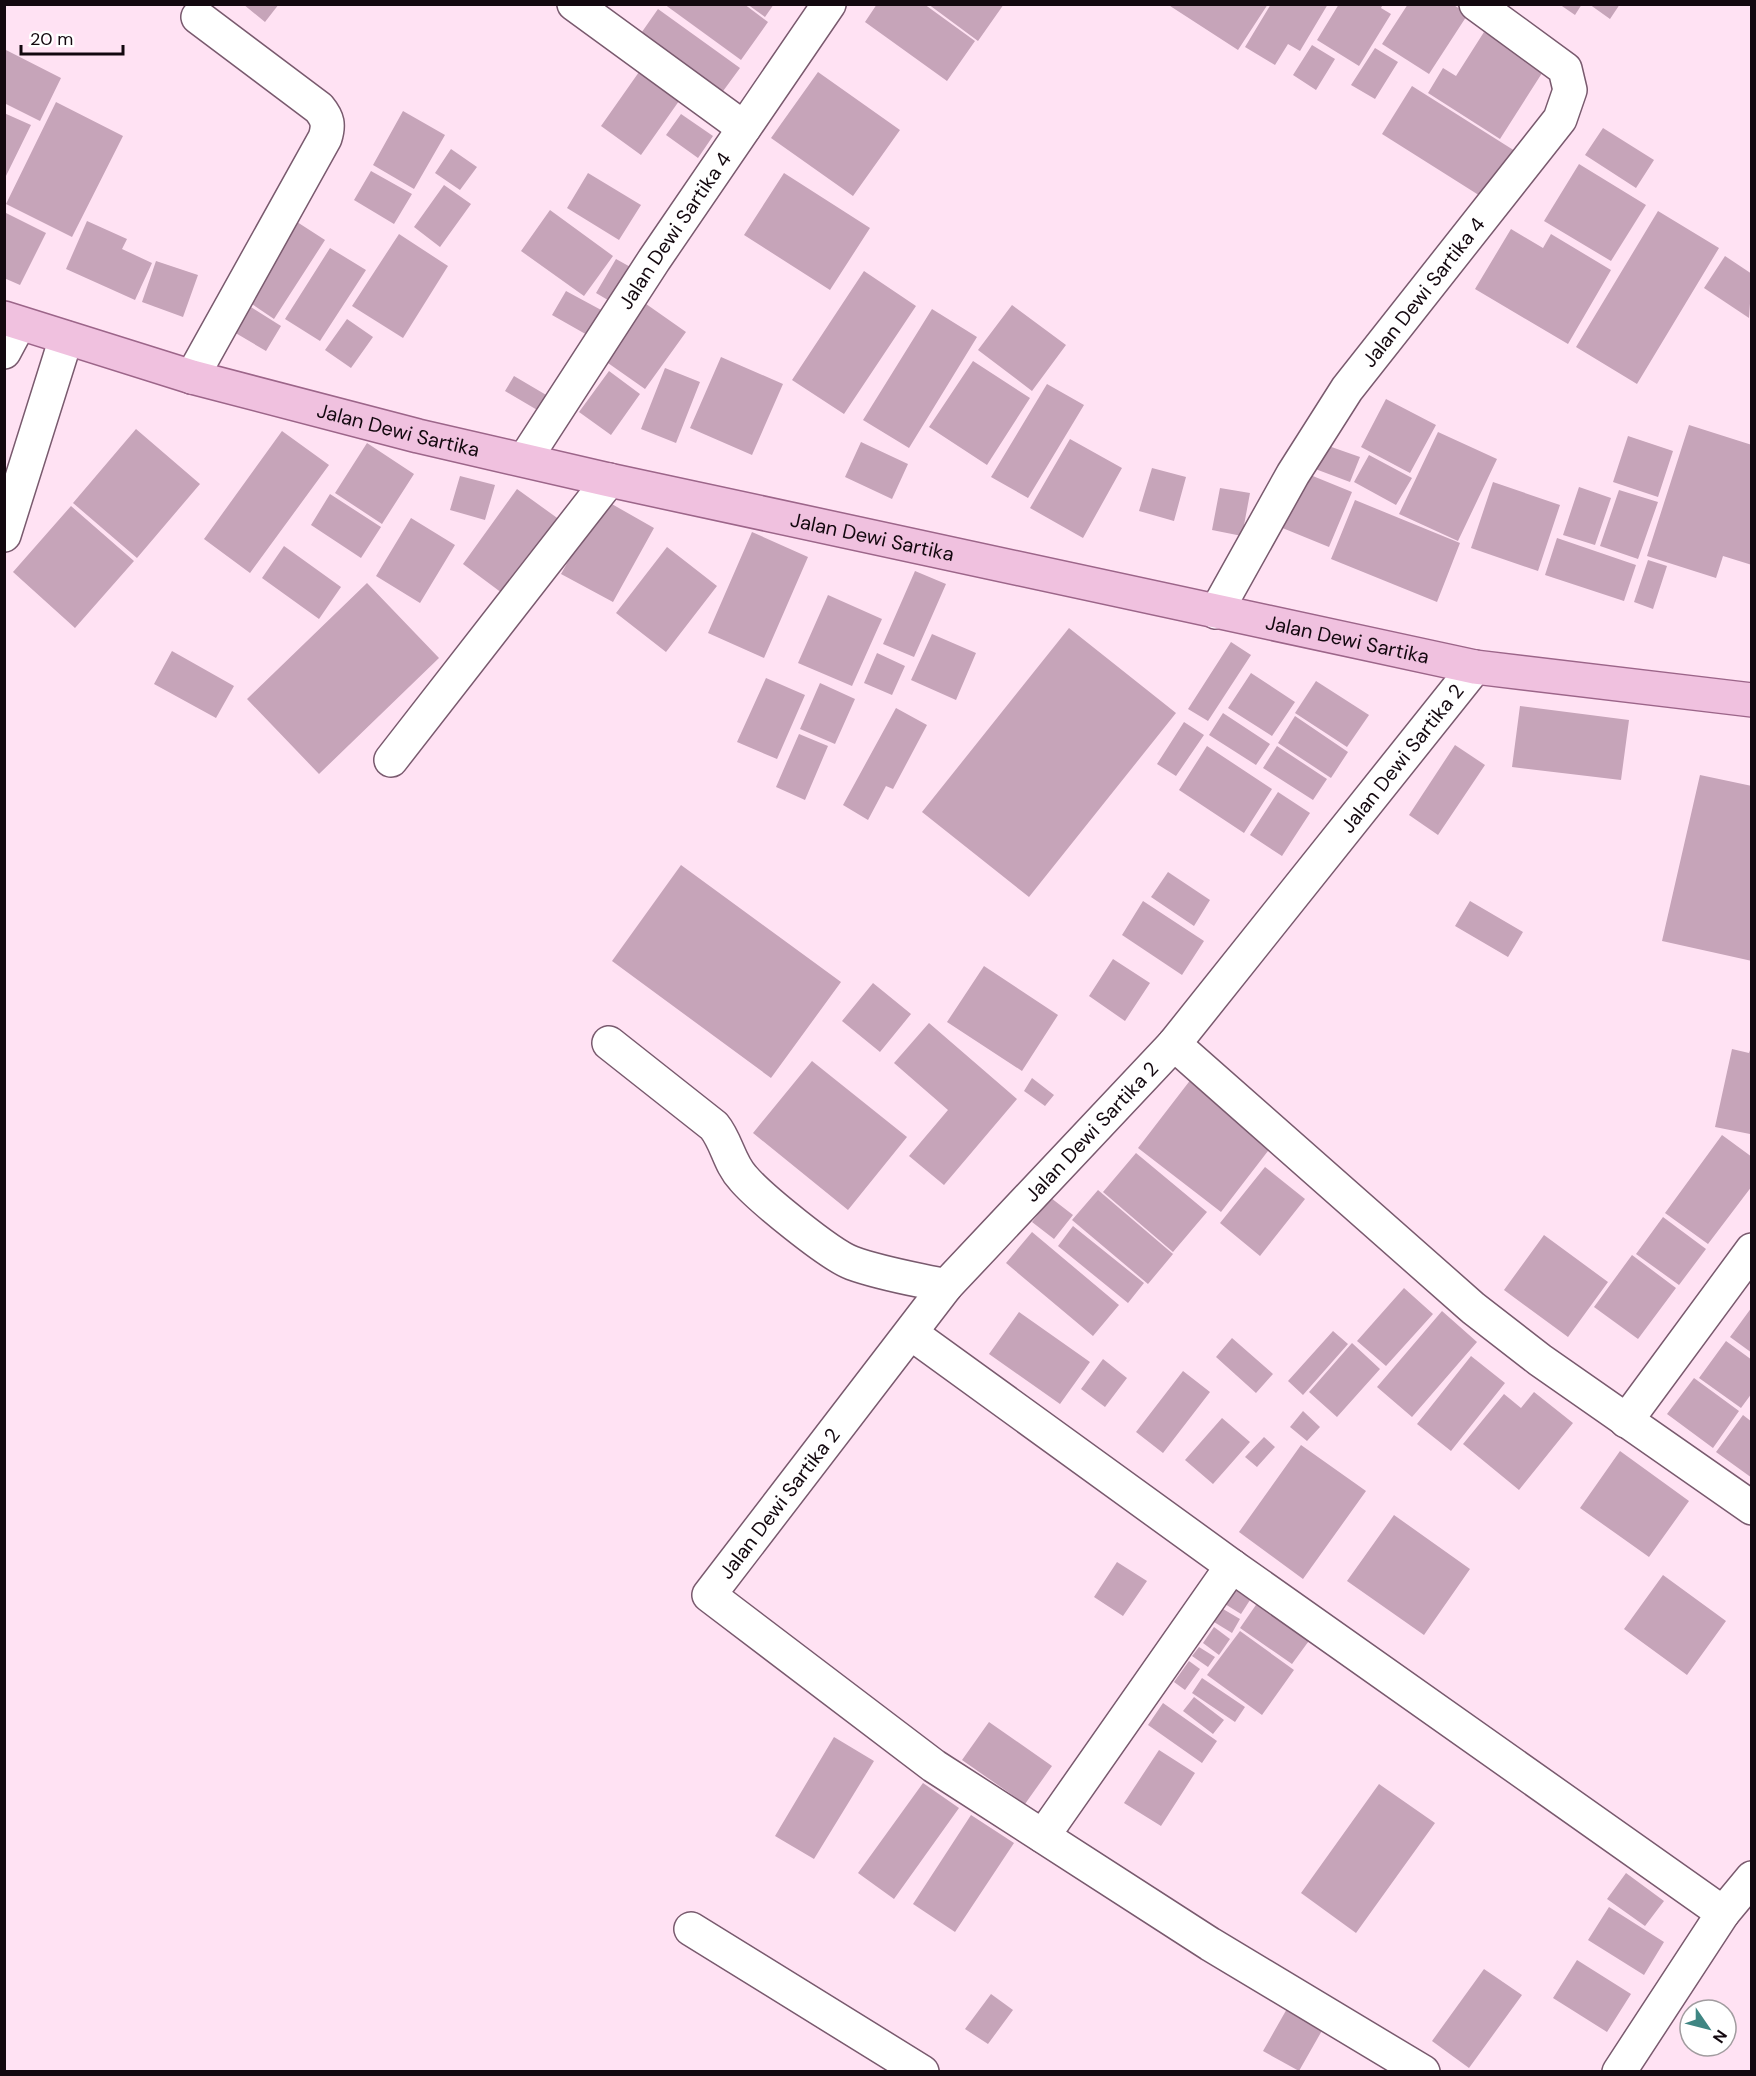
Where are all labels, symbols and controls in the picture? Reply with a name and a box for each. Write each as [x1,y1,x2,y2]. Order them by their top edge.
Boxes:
scale bar [21,18,123,56]
text: 20 m [30,27,73,51]
street label: Jalan Dewi Sartika 4 [613,147,737,314]
street label: Jalan Dewi Sartika 4 [1356,212,1491,373]
street label: Jalan Dewi Sartika [314,397,482,463]
street label: Jalan Dewi Sartika [788,507,957,567]
street label: Jalan Dewi Sartika [1263,609,1432,670]
street label: Jalan Dewi Sartika 2 [1335,678,1470,838]
street label: Jalan Dewi Sartika 2 [1019,1056,1164,1207]
street label: Jalan Dewi Sartika 2 [713,1423,845,1584]
north arrow [1678,1998,1738,2058]
text: N [1708,2026,1732,2047]

